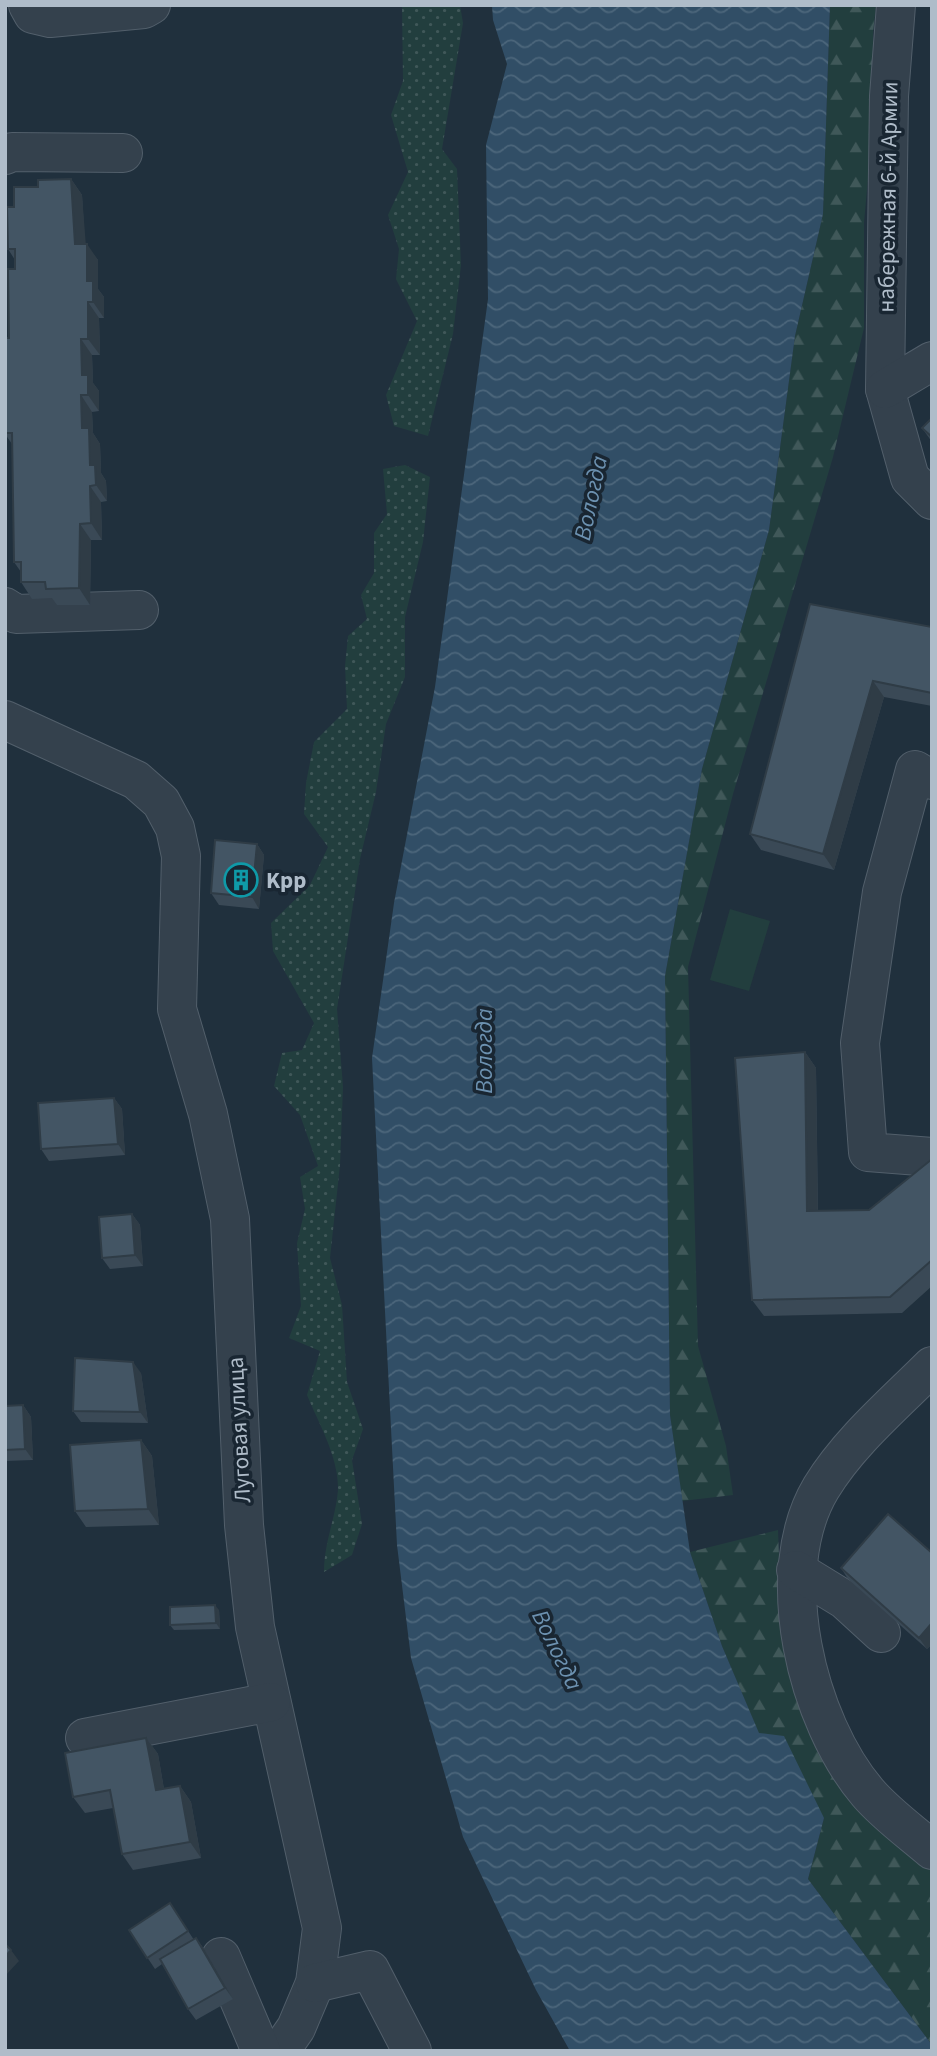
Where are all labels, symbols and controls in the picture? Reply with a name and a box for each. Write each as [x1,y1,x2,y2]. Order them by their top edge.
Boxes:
street label: набережная 6-й Армии [869,81,907,313]
water label: Вологда [565,452,617,543]
building icon: Kpp [222,861,260,899]
place label: Kpp [266,864,306,897]
water label: Вологда [467,1008,502,1094]
street label: Луговая улица [219,1356,259,1504]
water label: Вологда [523,1604,592,1696]

